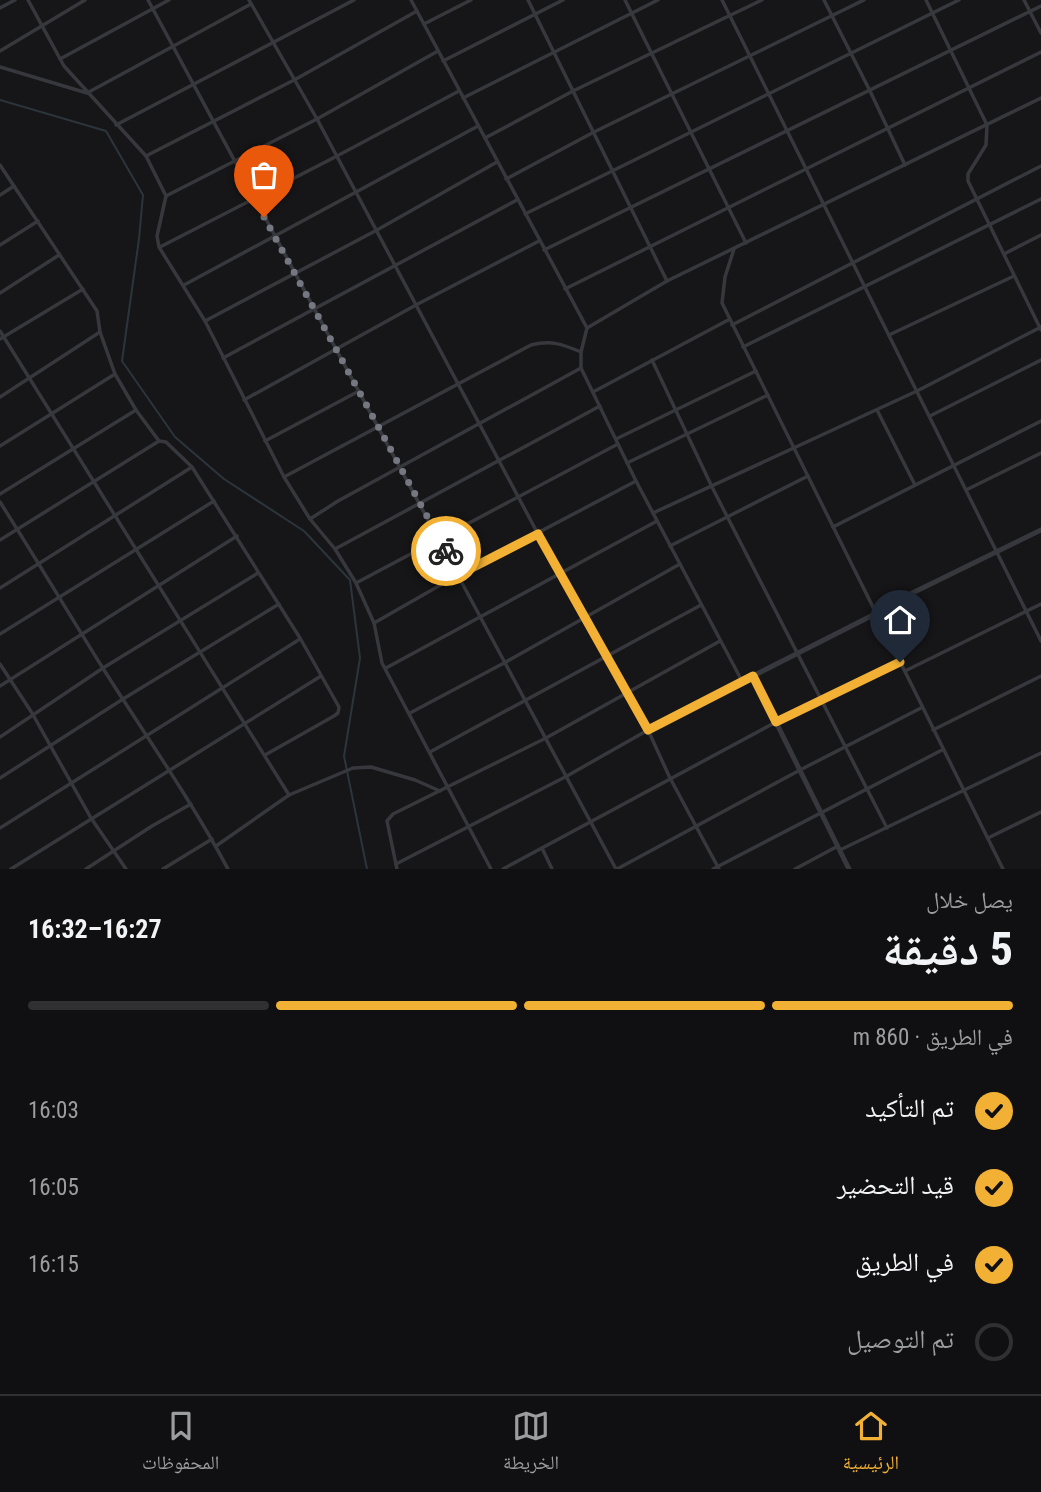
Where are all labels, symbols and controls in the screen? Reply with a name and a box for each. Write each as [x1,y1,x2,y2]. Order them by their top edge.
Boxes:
pin [234,145,294,217]
icon: bag [245,156,283,194]
courier [411,516,481,586]
icon: bike [427,532,465,570]
pin [870,590,930,662]
icon: home [881,601,919,639]
text: يصل خلال [926,887,1013,914]
text: 16:27–16:32 [28,914,162,944]
text: 5 دقيقة [883,922,1013,976]
text: في الطريق · 860 m [853,1024,1013,1051]
icon: check [975,1092,1013,1130]
text: تم التأكيد [865,1093,954,1123]
text: 16:03 [28,1097,79,1124]
icon: check [975,1169,1013,1207]
text: قيد التحضير [837,1170,954,1200]
text: 16:05 [28,1174,79,1201]
icon: check [975,1246,1013,1284]
text: في الطريق [855,1247,954,1277]
text: 16:15 [28,1251,79,1278]
text: تم التوصيل [847,1324,954,1354]
tab: المحفوظات [142,1407,219,1481]
tab: الخريطة [503,1407,559,1481]
tab: الرئيسية [843,1407,899,1481]

